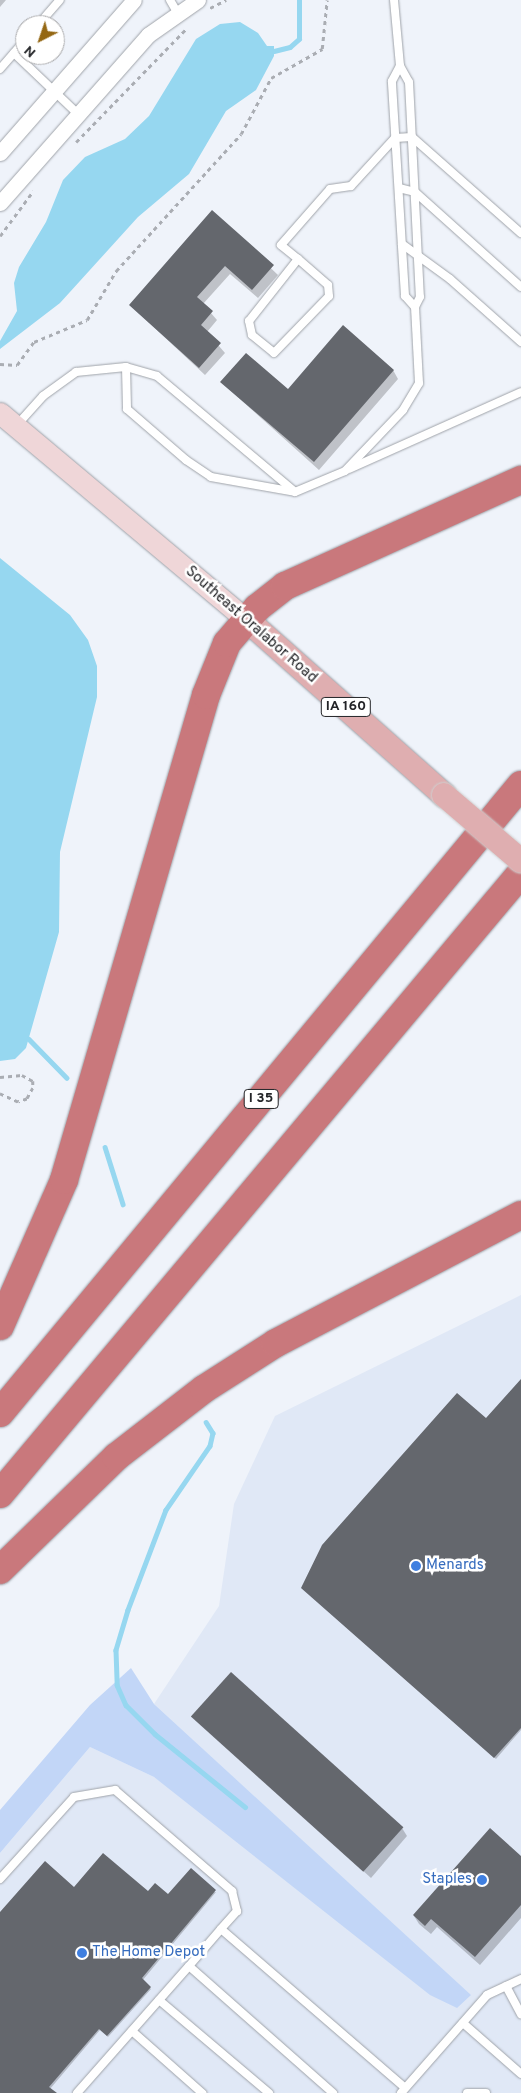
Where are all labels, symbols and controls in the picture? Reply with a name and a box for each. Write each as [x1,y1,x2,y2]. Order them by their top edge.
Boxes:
north arrow [15,15,65,65]
text: N [21,41,40,61]
street label: Southeast Oralabor Road [181,563,321,687]
road number: IA 160 [320,696,372,719]
road number: I 35 [244,1088,278,1110]
place label: Menards [426,1557,484,1575]
marker: Menards [410,1560,422,1572]
place label: Staples [422,1871,472,1889]
marker: Staples [476,1874,488,1886]
place label: The Home Depot [92,1944,205,1962]
marker: The Home Depot [76,1947,88,1959]

